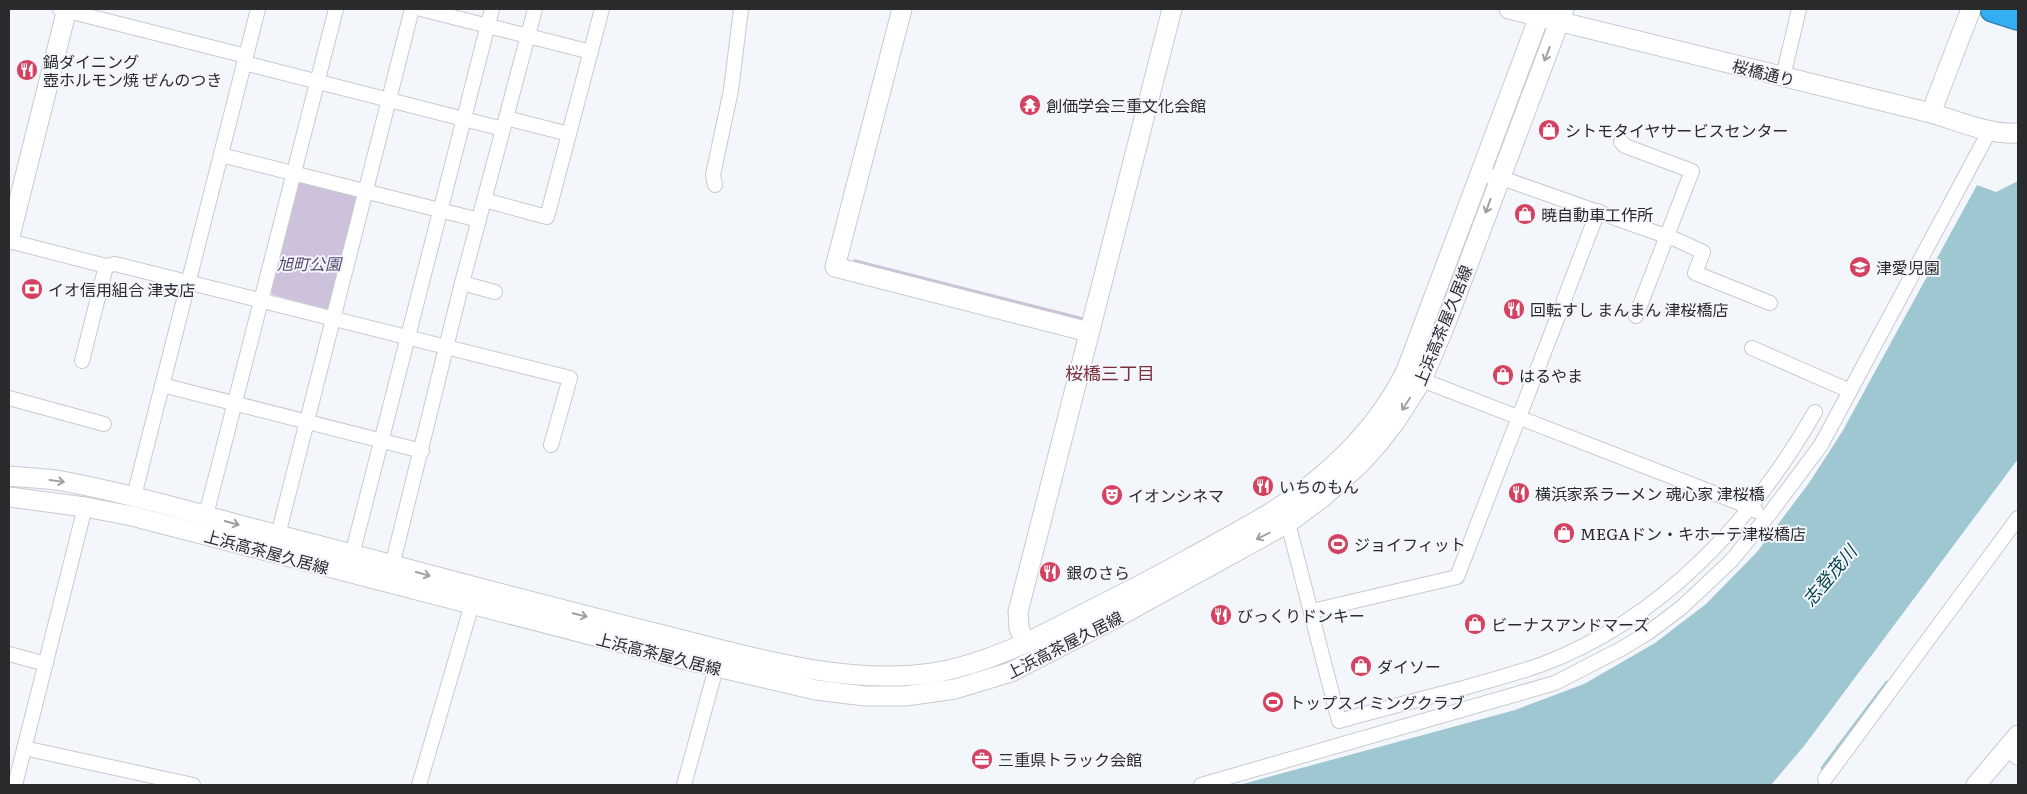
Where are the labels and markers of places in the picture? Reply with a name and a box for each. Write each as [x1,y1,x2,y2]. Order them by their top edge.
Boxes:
place label: 鍋ダイニング 壺ホルモン焼 ぜんのつき [43,49,222,91]
restaurant icon: 鍋ダイニング 壺ホルモン焼 ぜんのつき [15,58,39,82]
temple icon: 創価学会三重文化会館 [1018,93,1042,117]
place label: 創価学会三重文化会館 [1046,93,1206,117]
shop icon: シトモタイヤサービスセンター [1537,118,1561,142]
place label: シトモタイヤサービスセンター [1565,118,1789,142]
shop icon: 暁自動車工作所 [1513,202,1537,226]
place label: 暁自動車工作所 [1541,202,1653,226]
school or university icon: 津愛児園 [1848,255,1872,279]
place label: 津愛児園 [1876,255,1940,279]
bank icon: イオ信用組合 津支店 [20,277,44,301]
place label: イオ信用組合 津支店 [48,277,195,301]
restaurant icon: 回転すし まんまん 津桜橋店 [1502,297,1526,321]
place label: 回転すし まんまん 津桜橋店 [1530,297,1728,321]
shop icon: はるやま [1491,363,1515,387]
place label: はるやま [1519,363,1583,387]
restaurant icon: いちのもん [1251,474,1275,498]
place label: いちのもん [1279,474,1359,498]
restaurant icon: 横浜家系ラーメン 魂心家 津桜橋 [1507,481,1531,505]
place label: 横浜家系ラーメン 魂心家 津桜橋 [1535,481,1765,505]
theatre icon: イオンシネマ [1100,483,1124,507]
place label: イオンシネマ [1128,483,1224,507]
shop icon: MEGAドン・キホーテ津桜橋店 [1552,521,1576,545]
place label: MEGAドン・キホーテ津桜橋店 [1580,521,1806,545]
sports icon: ジョイフィット [1326,532,1350,556]
place label: ジョイフィット [1354,532,1466,556]
restaurant icon: 銀のさら [1038,560,1062,584]
place label: 銀のさら [1066,560,1130,584]
restaurant icon: びっくりドンキー [1209,603,1233,627]
place label: びっくりドンキー [1237,603,1365,627]
shop icon: ビーナスアンドマーズ [1463,612,1487,636]
place label: ビーナスアンドマーズ [1491,612,1650,636]
shop icon: ダイソー [1349,654,1373,678]
place label: ダイソー [1377,654,1441,678]
sports icon: トップスイミングクラブ [1261,690,1285,714]
place label: トップスイミングクラブ [1289,690,1465,714]
office icon: 三重県トラック会館 [970,747,994,771]
place label: 三重県トラック会館 [998,747,1142,771]

